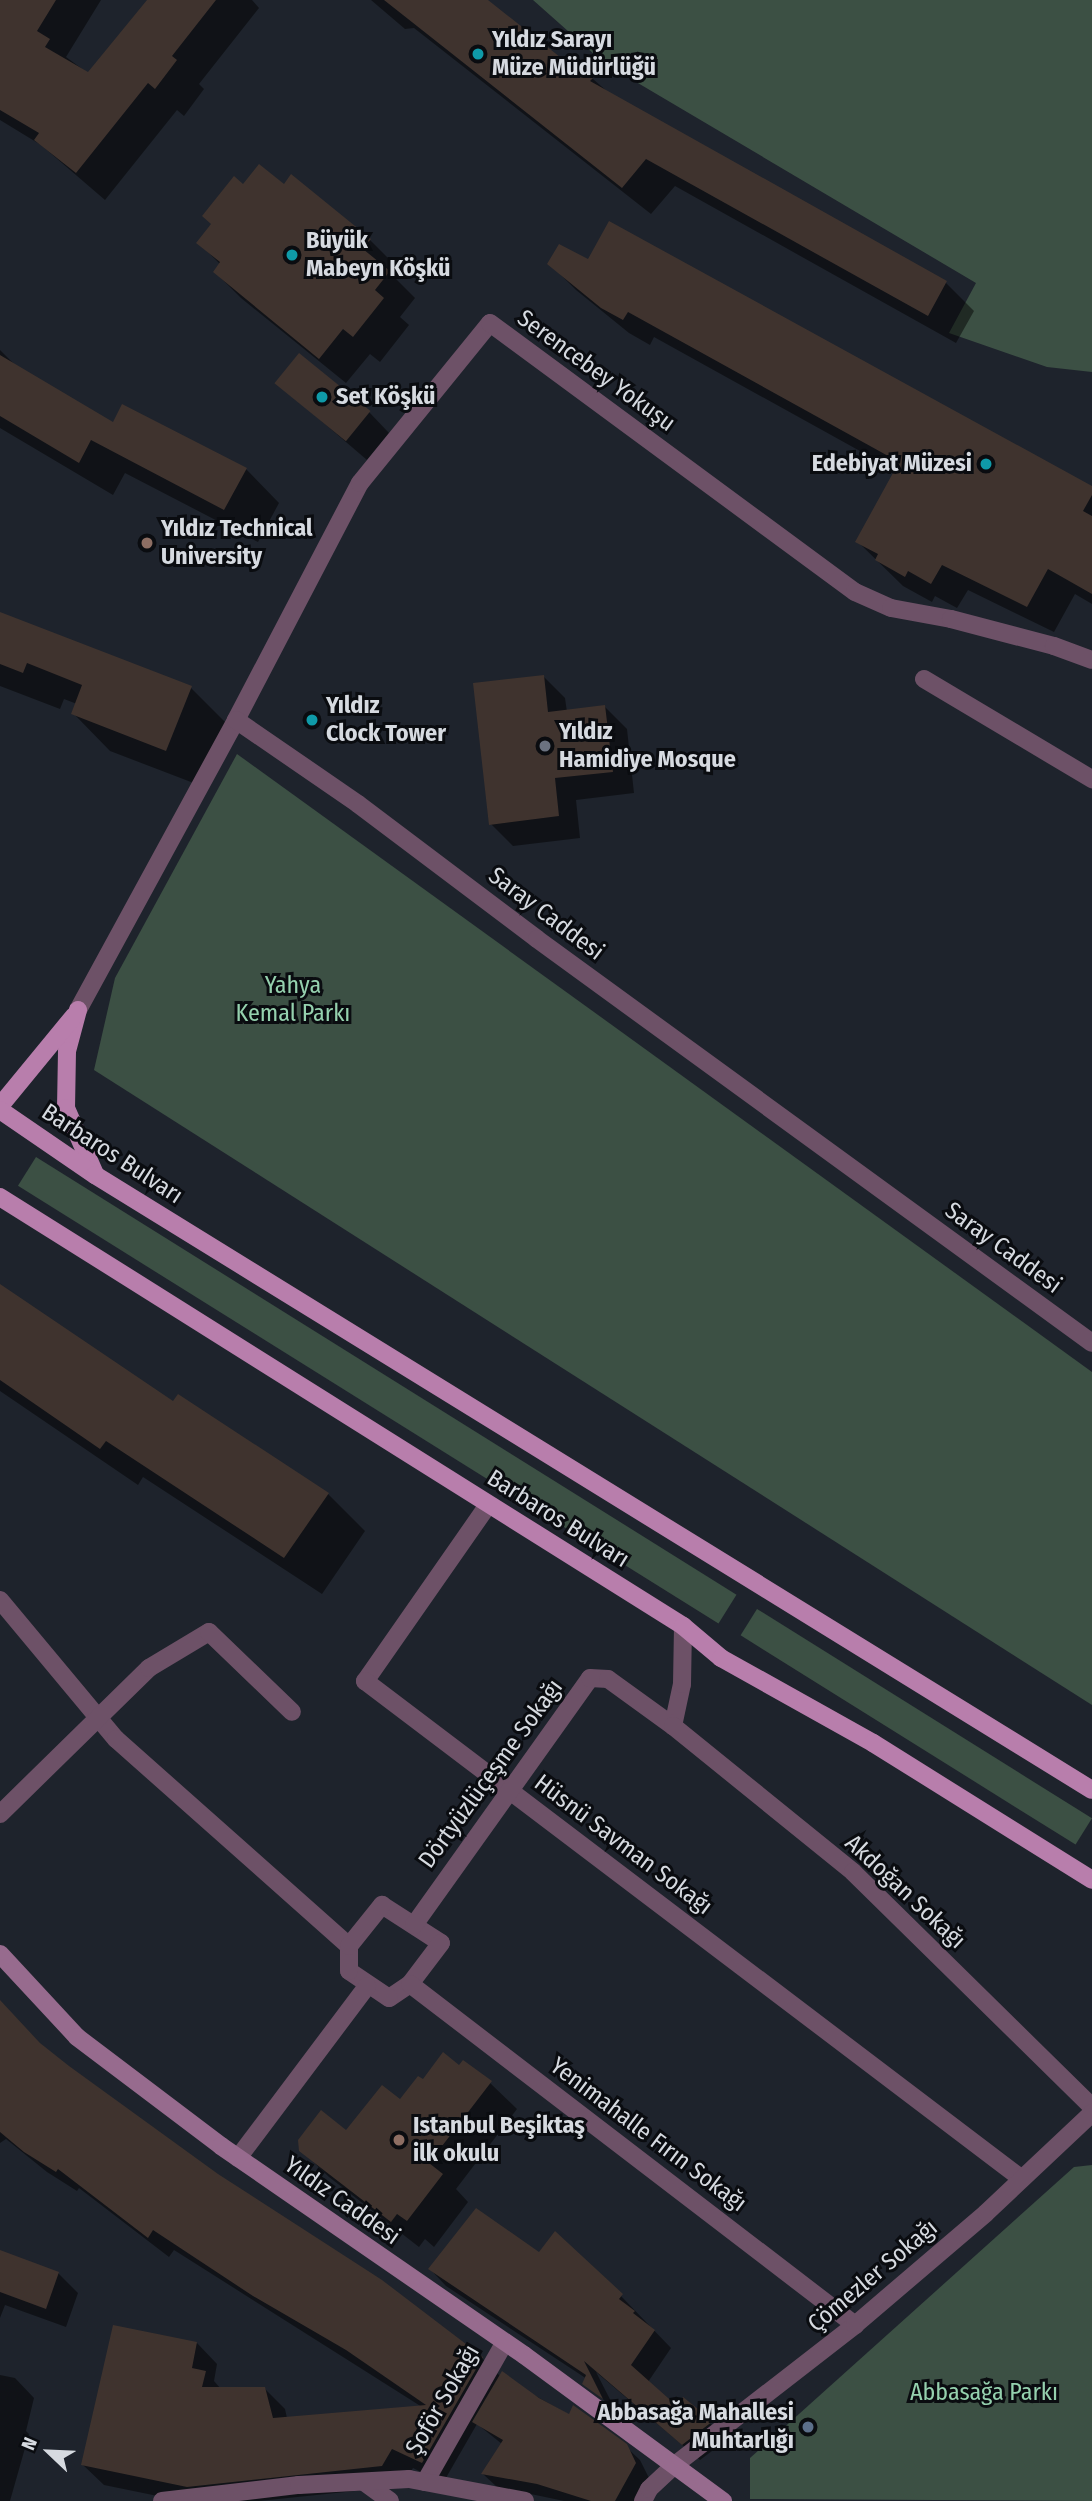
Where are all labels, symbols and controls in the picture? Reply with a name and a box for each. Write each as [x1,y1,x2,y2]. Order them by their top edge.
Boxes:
place label: Yıldız Sarayı Müze Müdürlüğü [492,26,656,82]
marker: Yıldız Sarayı Müze Müdürlüğü [470,46,486,62]
place label: Büyük Mabeyn Köşkü [306,227,451,283]
marker: Büyük Mabeyn Köşkü [284,247,300,263]
street label: Serencebey Yokuşu [511,304,681,438]
place label: Set Köşkü [336,383,435,411]
marker: Set Köşkü [314,389,330,405]
place label: Edebiyat Müzesi [812,450,972,478]
marker: Edebiyat Müzesi [978,456,994,472]
place label: Yıldız Technical University [161,515,313,571]
marker: Yıldız Technical University [139,535,155,551]
place label: Yıldız Clock Tower [326,692,446,748]
marker: Yıldız Clock Tower [304,712,320,728]
place label: Yıldız Hamidiye Mosque [559,718,736,774]
marker: Yıldız Hamidiye Mosque [537,738,553,754]
street label: Saray Caddesi [483,861,609,967]
park label: Yahya Kemal Parkı [236,972,350,1028]
street label: Barbaros Bulvarı [36,1098,188,1210]
street label: Saray Caddesi [939,1196,1067,1300]
street label: Barbaros Bulvarı [482,1464,634,1574]
street label: Dörtyüzlüçeşme Sokağı [413,1674,569,1874]
street label: Hüsnü Savman Sokağı [529,1769,717,1921]
street label: Akdoğan Sokağı [839,1829,971,1955]
street label: Yenimahalle Fırın Sokağı [544,2052,752,2218]
place label: Istanbul Beşiktaş ilk okulu [413,2112,585,2168]
marker: Istanbul Beşiktaş ilk okulu [391,2132,407,2148]
street label: Yıldız Caddesi [279,2151,405,2251]
street label: Çömezler Sokağı [802,2213,944,2339]
street label: Şoför Sokağı [400,2340,486,2460]
park label: Abbasağa Parkı [910,2379,1058,2407]
place label: Abbasağa Mahallesi Muhtarlığı [598,2399,794,2455]
north arrow [14,2417,84,2487]
marker: Abbasağa Mahallesi Muhtarlığı [800,2419,816,2435]
text: N [16,2434,42,2453]

